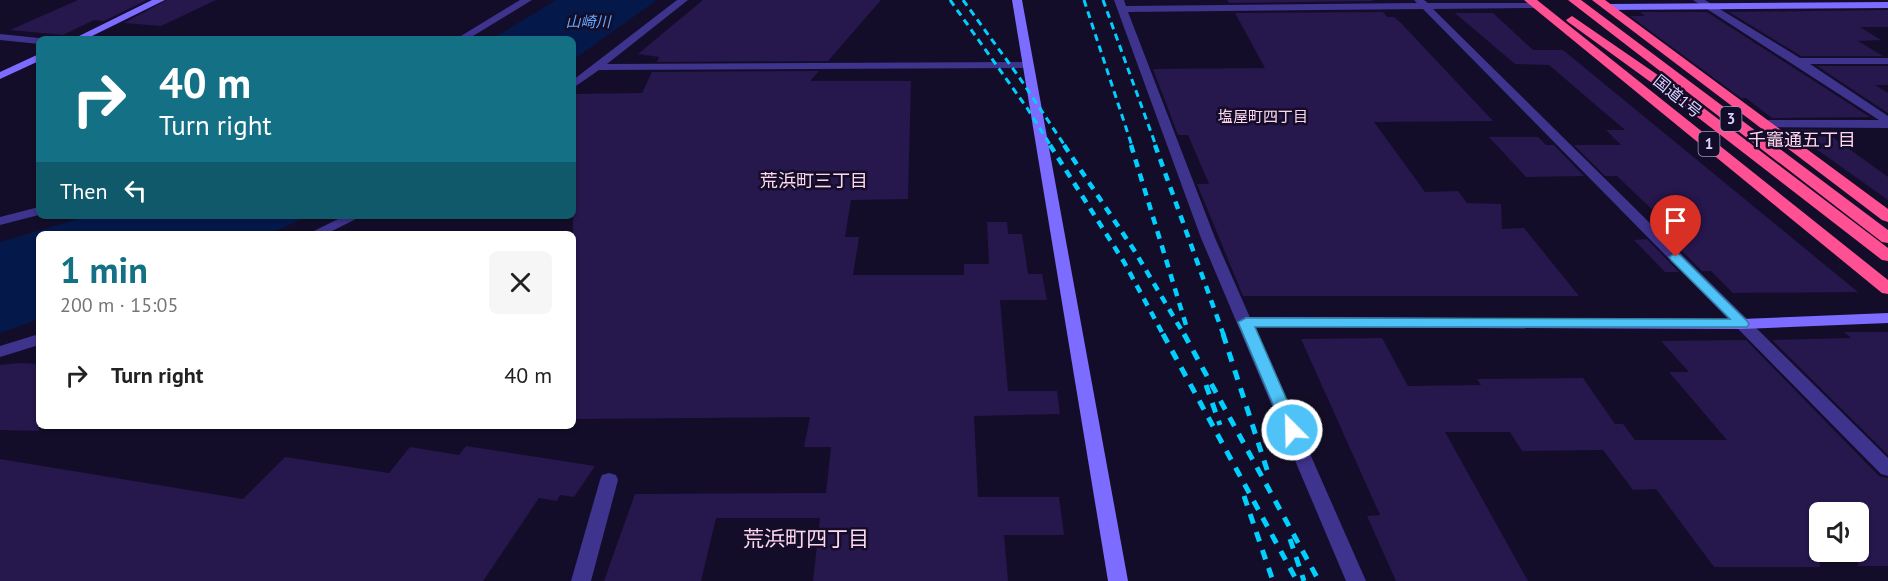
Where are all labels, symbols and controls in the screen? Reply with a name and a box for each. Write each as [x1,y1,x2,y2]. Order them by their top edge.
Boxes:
water label: 山崎川 [565,12,612,31]
text: 40 m [159,55,251,110]
icon: right [60,60,138,138]
street label: 国道1号 [1650,70,1706,122]
district label: 塩屋町四丁目 [1218,107,1308,126]
road number: 3 [1720,107,1742,131]
text: Turn right [159,108,272,142]
district label: 千竈通五丁目 [1748,128,1856,151]
road number: 1 [1698,132,1720,156]
district label: 荒浜町三丁目 [760,169,868,192]
icon: left [119,174,152,207]
text: Then [60,177,107,205]
pin [1650,195,1701,257]
icon: arrive [1659,204,1692,237]
text: 1 min [60,246,148,293]
button: close [489,251,552,314]
text: 200 m · 15:05 [60,292,178,318]
icon: right [60,359,93,392]
text: Turn right [111,361,203,389]
text: 40 m [504,361,552,389]
position arrow [1260,398,1324,462]
map controls [1809,502,1869,562]
button: sound [1809,502,1869,562]
district label: 荒浜町四丁目 [743,525,869,552]

